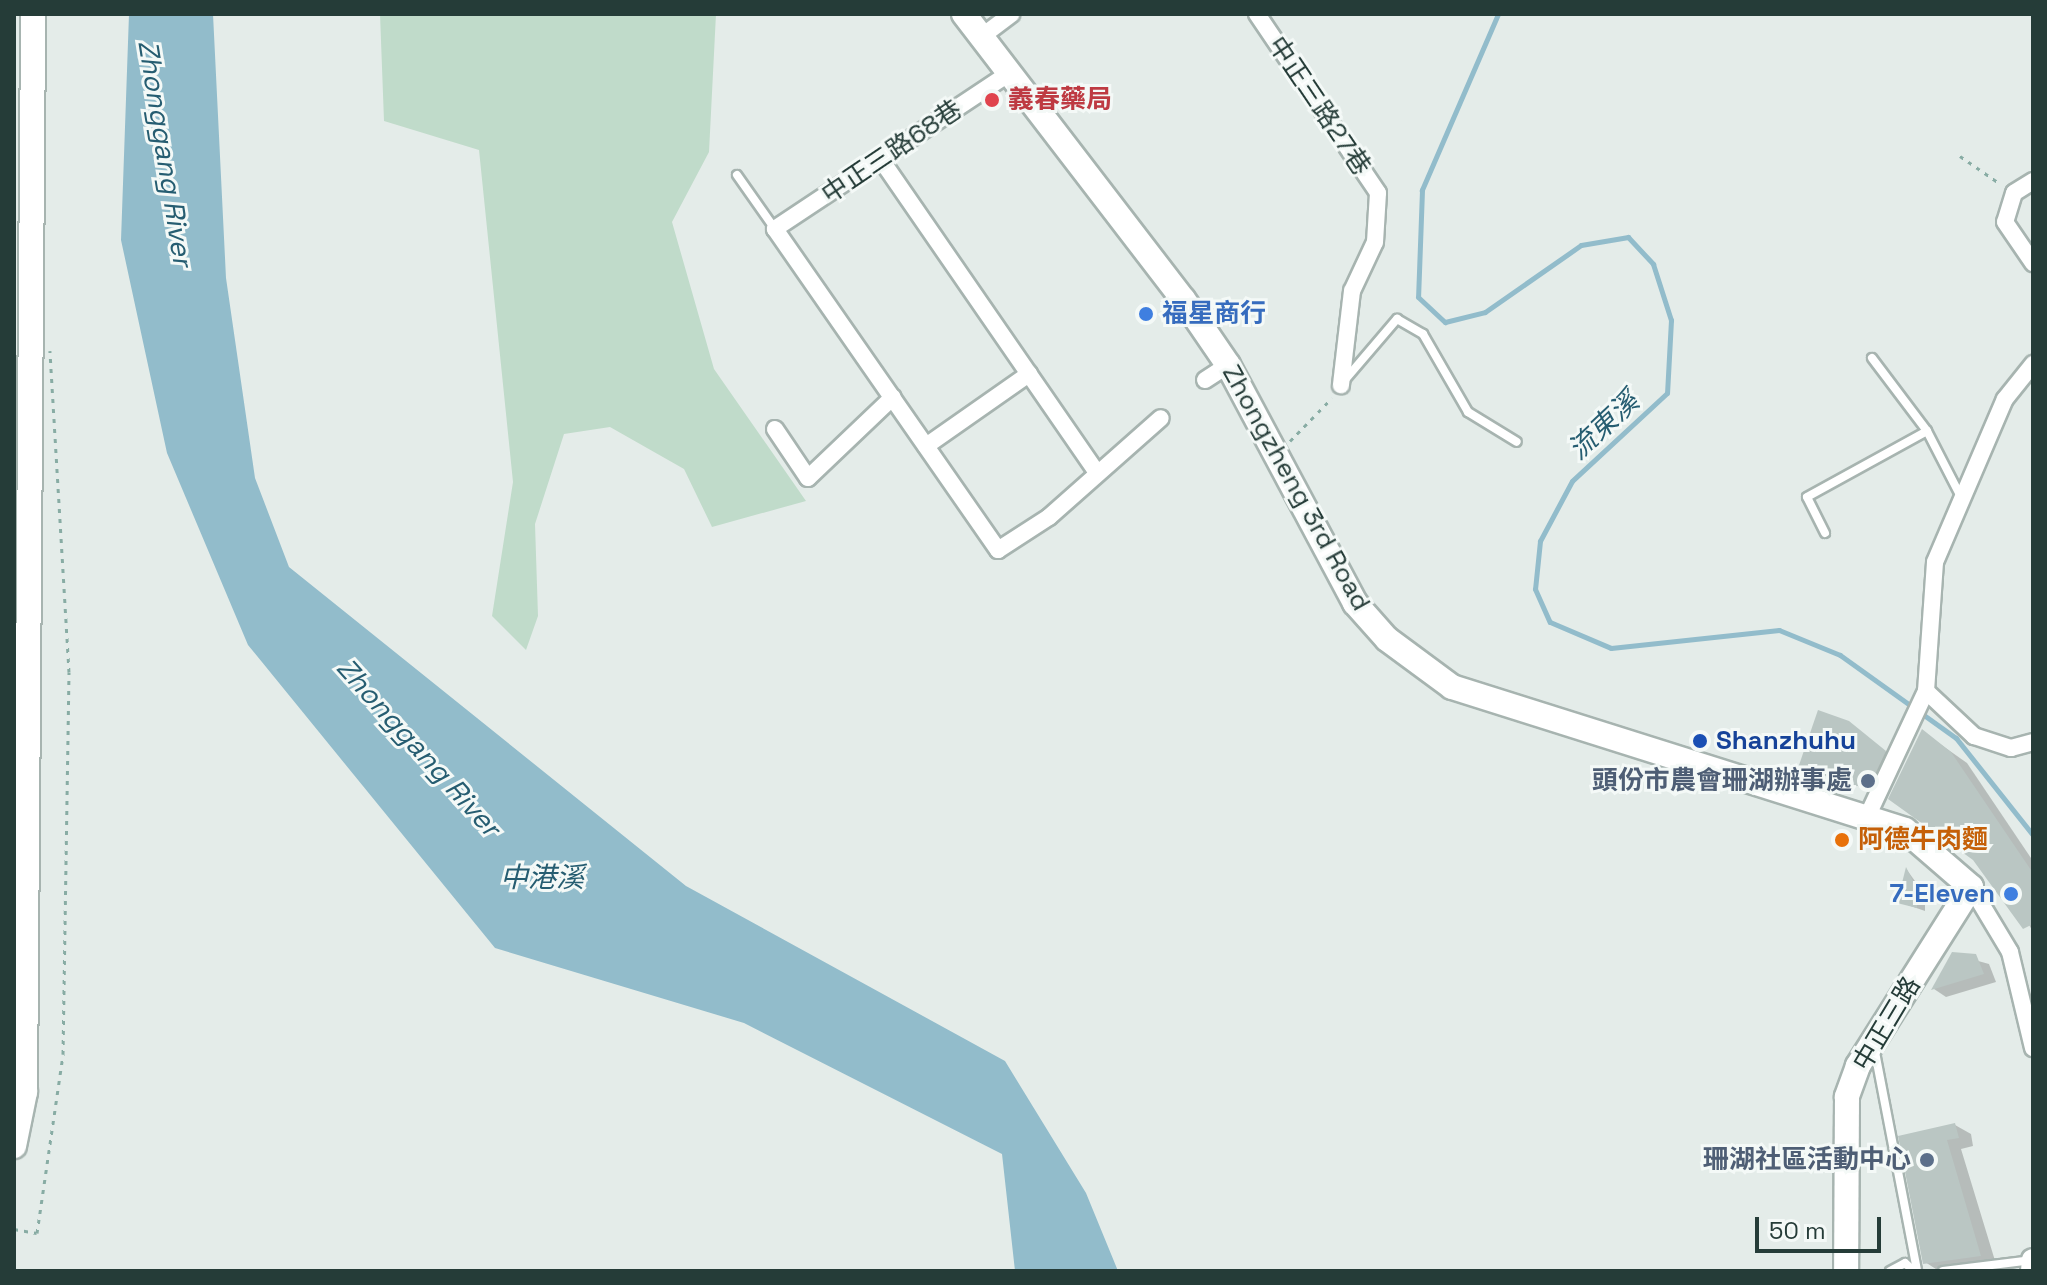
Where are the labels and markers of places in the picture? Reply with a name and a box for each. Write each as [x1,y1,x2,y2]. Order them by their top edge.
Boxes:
place label: 義春藥局 [1008,84,1112,116]
marker: 義春藥局 [983,91,1001,109]
place label: 福星商行 [1162,298,1266,330]
marker: 福星商行 [1137,305,1155,323]
place label: Shanzhuhu [1716,725,1856,757]
marker: Shanzhuhu [1691,732,1709,750]
place label: 頭份市農會珊湖辦事處 [1592,765,1852,797]
marker: 頭份市農會珊湖辦事處 [1859,772,1877,790]
place label: 阿德牛肉麵 [1858,824,1988,856]
marker: 阿德牛肉麵 [1833,831,1851,849]
place label: 7-Eleven [1890,878,1995,910]
marker: 7-Eleven [2002,885,2020,903]
place label: 珊湖社區活動中心 [1703,1144,1911,1176]
marker: 珊湖社區活動中心 [1918,1151,1936,1169]

